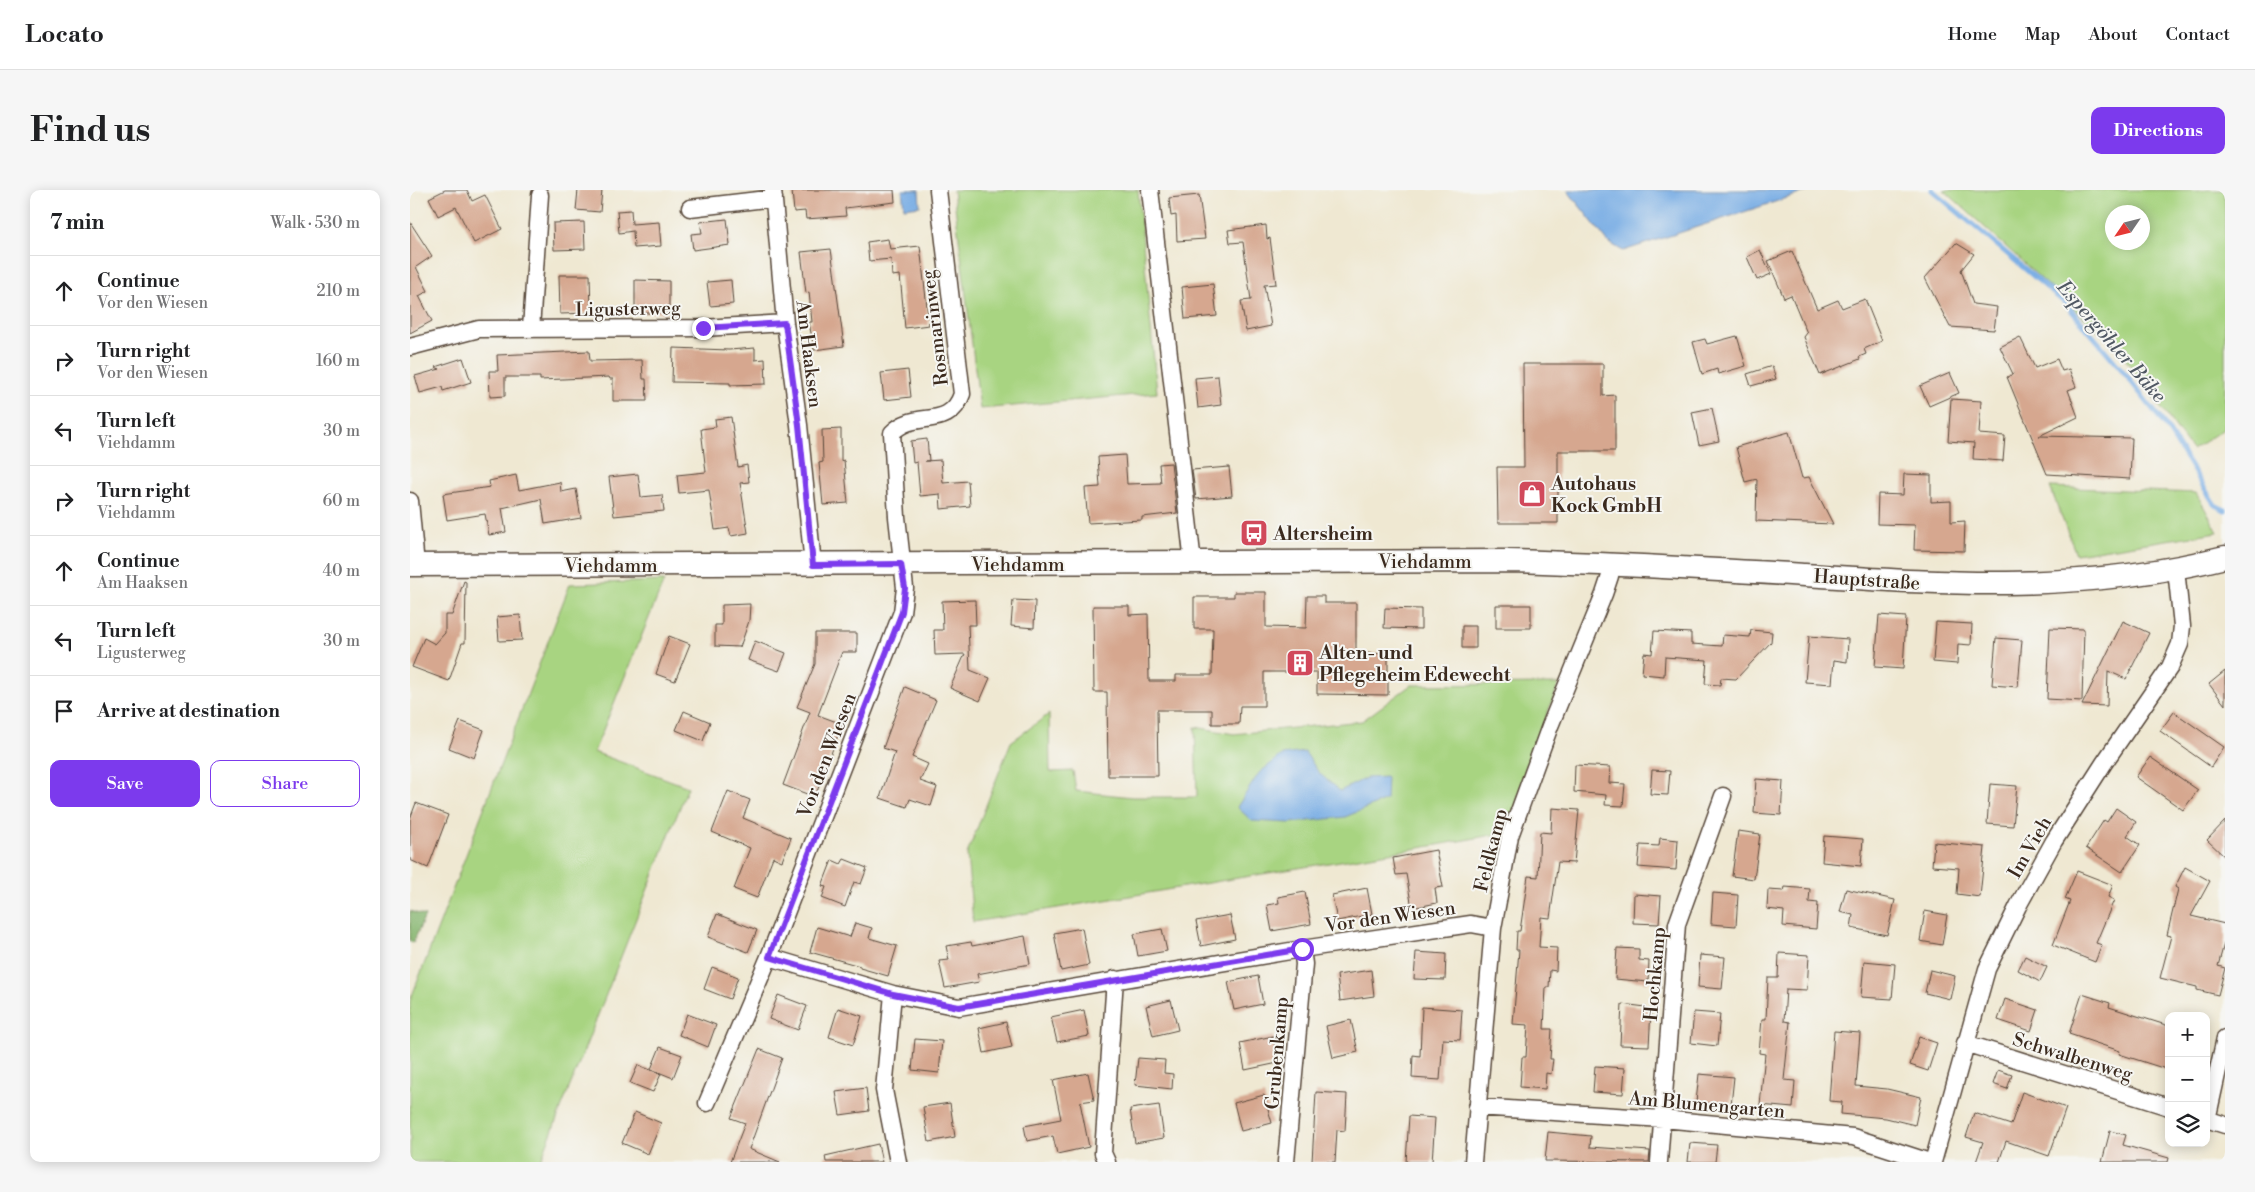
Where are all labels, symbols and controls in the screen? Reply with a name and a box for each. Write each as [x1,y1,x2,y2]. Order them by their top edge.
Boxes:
text: Locato [25,20,104,50]
text: Home [1948,23,1997,46]
text: Map [2025,23,2061,46]
text: About [2089,23,2138,46]
text: Contact [2166,23,2230,46]
button: Directions [2091,107,2225,154]
text: Find us [30,109,150,152]
north arrow [2105,205,2150,250]
text: 7 min [50,210,104,236]
text: Walk · 530 m [271,213,360,233]
street label: Rosmarinweg [916,268,954,387]
text: Continue [97,269,180,293]
water label: Espergöhler Bäke [2050,275,2171,409]
icon: ahead [50,277,78,305]
text: 210 m [316,281,360,301]
text: Vor den Wiesen [97,293,208,313]
street label: Ligusterweg [575,296,681,322]
street label: Am Haaksen [790,298,827,409]
route end [692,317,715,340]
text: Turn right [97,339,190,363]
icon: right [50,347,78,375]
text: 160 m [316,351,360,371]
text: Vor den Wiesen [97,363,208,383]
text: Turn left [97,409,176,433]
icon: left [50,417,78,445]
text: 30 m [323,421,360,441]
text: Viehdamm [97,433,176,453]
place label: Autohaus Kock GmbH [1550,472,1662,518]
text: Turn right [97,479,190,503]
shop icon: Autohaus Kock GmbH [1517,479,1547,509]
icon: right [50,487,78,515]
text: 60 m [322,491,360,511]
text: Viehdamm [97,503,176,523]
bus stop icon: Altersheim [1239,518,1269,548]
place label: Altersheim [1272,522,1373,546]
text: Continue [97,549,180,573]
street label: Viehdamm [1377,550,1472,574]
street label: Viehdamm [970,553,1065,577]
street label: Viehdamm [563,554,658,578]
icon: ahead [50,557,78,585]
text: 40 m [323,561,360,581]
street label: Hauptstraße [1813,564,1921,596]
text: Am Haaksen [97,573,188,593]
text: Turn left [97,619,176,643]
icon: left [50,627,78,655]
text: 30 m [323,631,360,651]
place label: Alten- und Pflegeheim Edewecht [1318,641,1511,687]
text: Ligusterweg [97,643,186,663]
building icon: Alten- und Pflegeheim Edewecht [1285,648,1315,678]
street label: Vor den Wiesen [792,689,862,822]
icon: arrive [50,697,78,725]
text: Arrive at destination [97,699,280,723]
button: Save [50,760,200,807]
button: Share [210,760,360,807]
street label: Feldkamp [1469,806,1513,894]
street label: Im Vieh [2003,812,2057,883]
street label: Vor den Wiesen [1322,896,1457,938]
street label: Hochkamp [1639,926,1671,1022]
route start [1291,938,1314,961]
street label: Grubenkamp [1260,996,1294,1110]
map controls [2165,1012,2210,1147]
button: + [2165,1012,2210,1057]
street label: Schwalbenweg [2010,1027,2136,1087]
button: − [2165,1057,2210,1102]
street label: Am Blumengarten [1627,1086,1786,1124]
button: layers [2165,1102,2210,1147]

